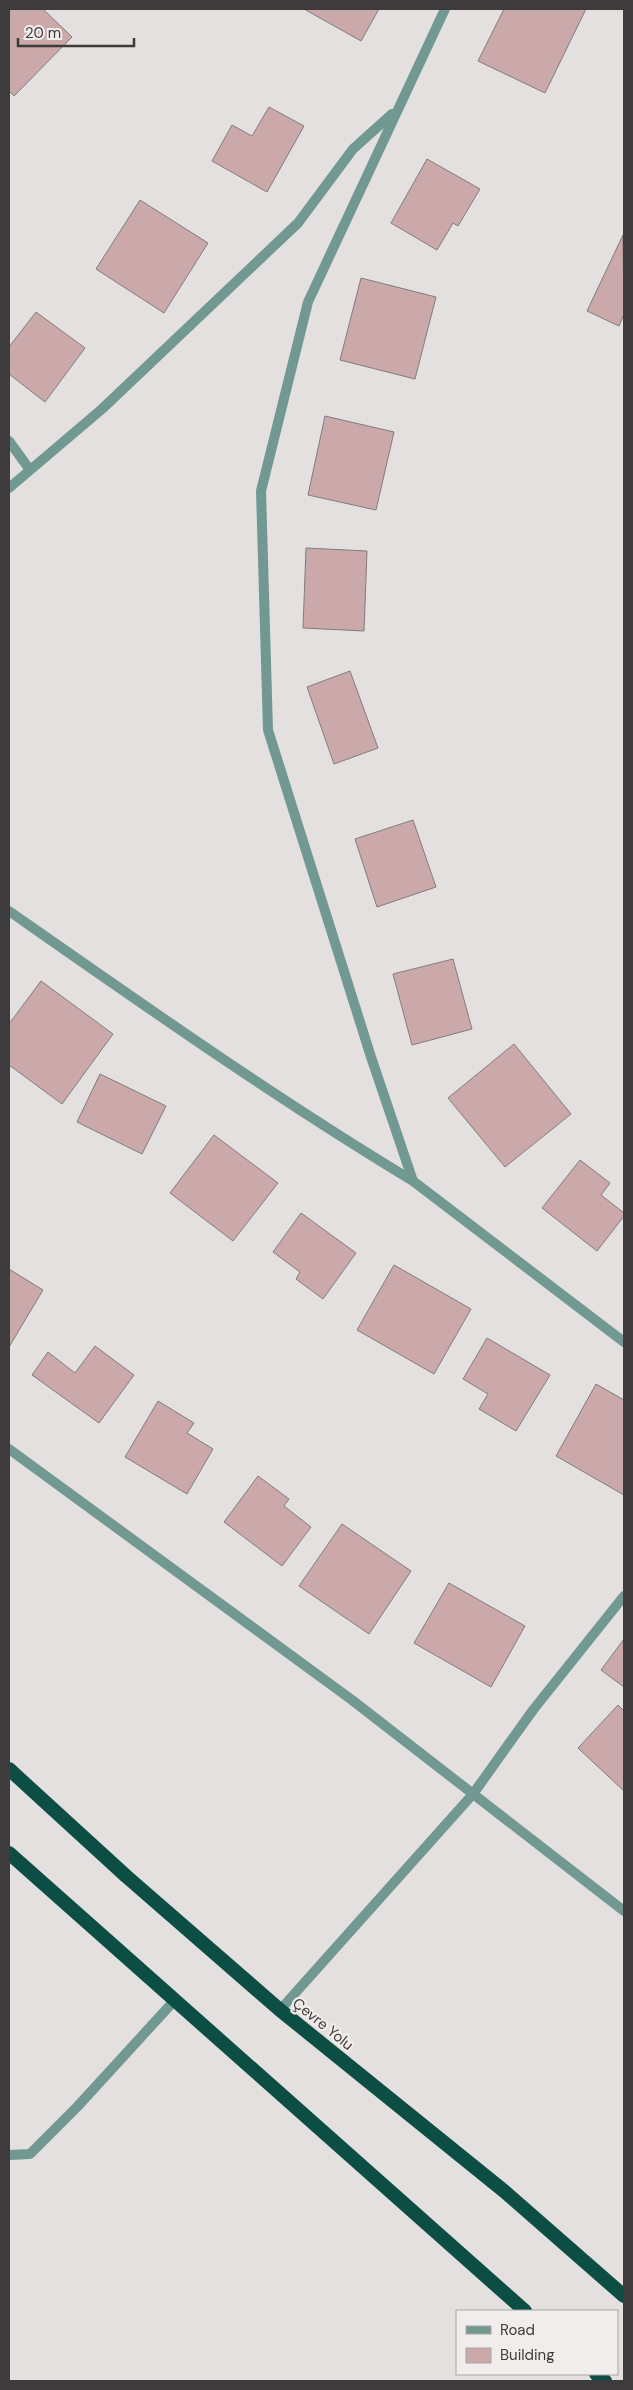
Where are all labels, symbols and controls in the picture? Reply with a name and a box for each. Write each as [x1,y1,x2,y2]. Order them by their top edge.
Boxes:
scale bar [18,15,134,47]
text: 20 m [25,23,61,43]
street label: Çevre Yolu [288,1993,358,2055]
legend [456,2310,618,2375]
text: Road [500,2320,535,2340]
text: Building [500,2345,555,2365]

